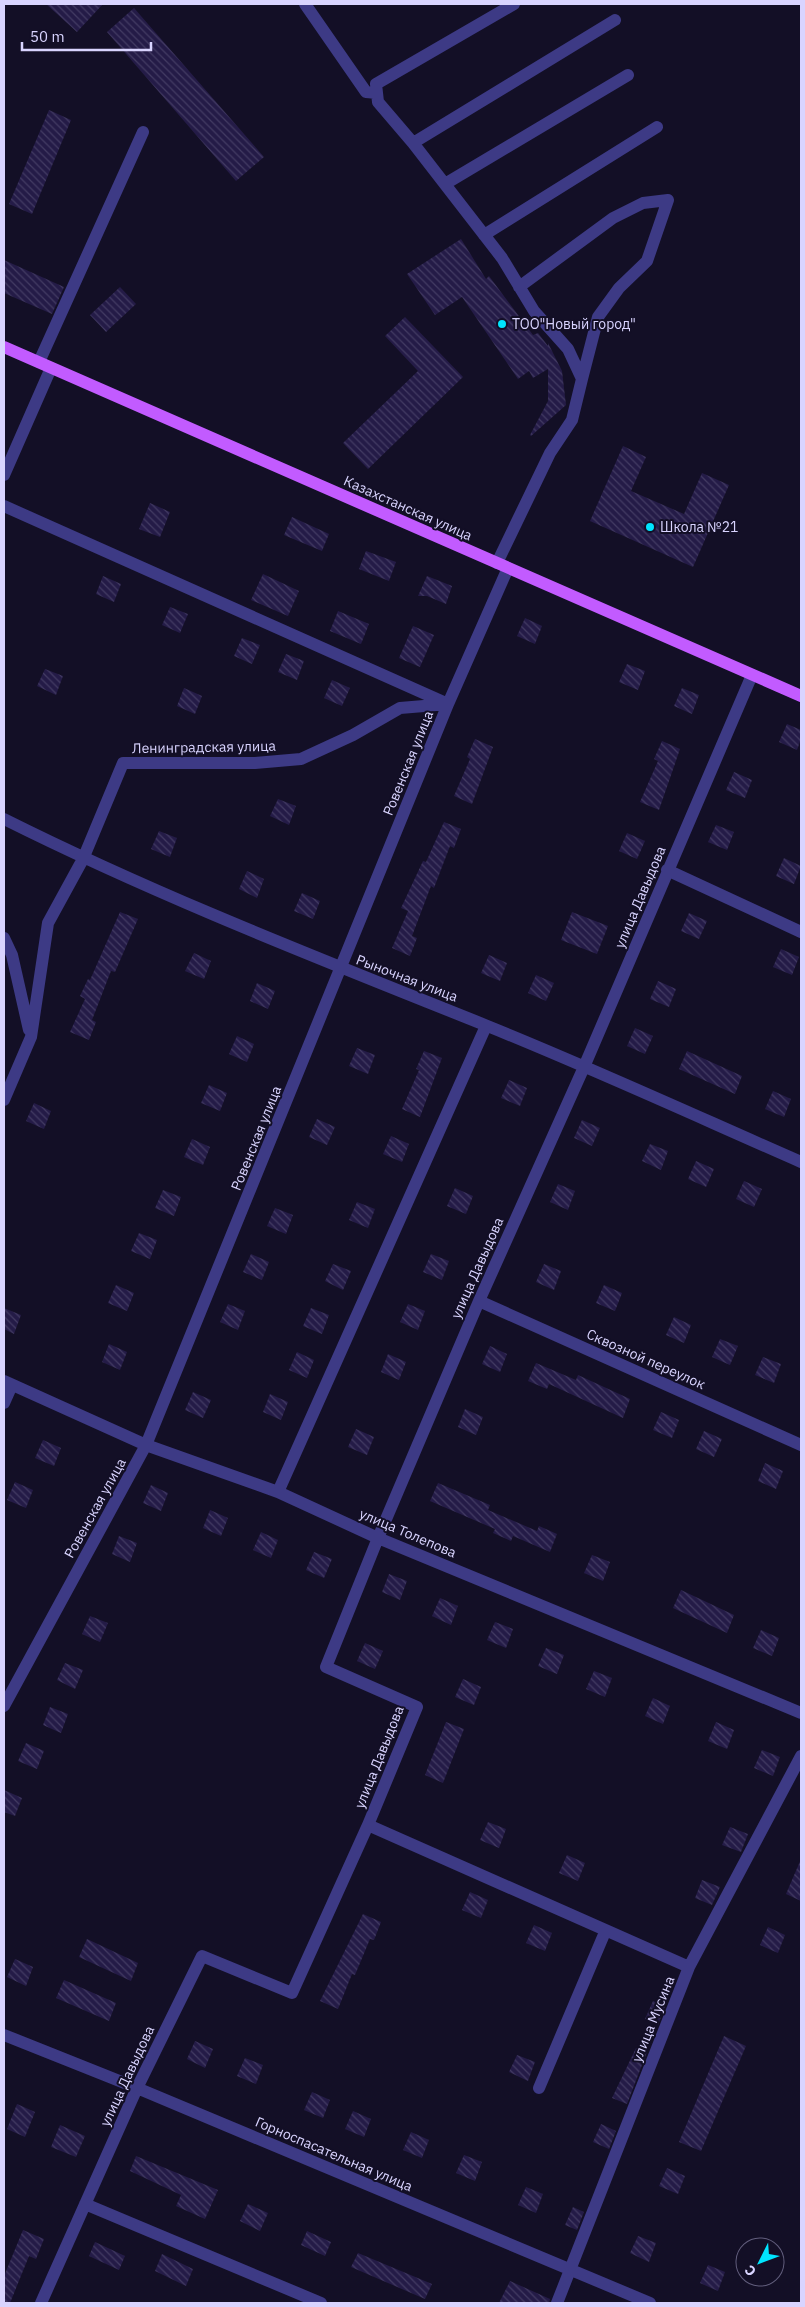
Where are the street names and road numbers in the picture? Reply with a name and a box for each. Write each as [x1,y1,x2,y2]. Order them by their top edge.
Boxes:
street label: Казахстанская улица [341,472,476,545]
street label: Ровенская улица [379,707,437,818]
street label: Ленинградская улица [132,737,277,757]
street label: улица Давыдова [610,843,670,951]
street label: Рыночная улица [354,950,461,1006]
street label: Ровенская улица [227,1082,285,1193]
street label: улица Давыдова [447,1214,508,1321]
street label: Сквозной переулок [584,1325,709,1393]
street label: Ровенская улица [60,1454,130,1561]
street label: улица Толепова [357,1504,460,1562]
street label: улица Давыдова [350,1703,408,1811]
street label: улица Мусина [628,1973,679,2065]
street label: улица Давыдова [96,2022,158,2129]
street label: Горноспасательная улица [253,2113,416,2196]

